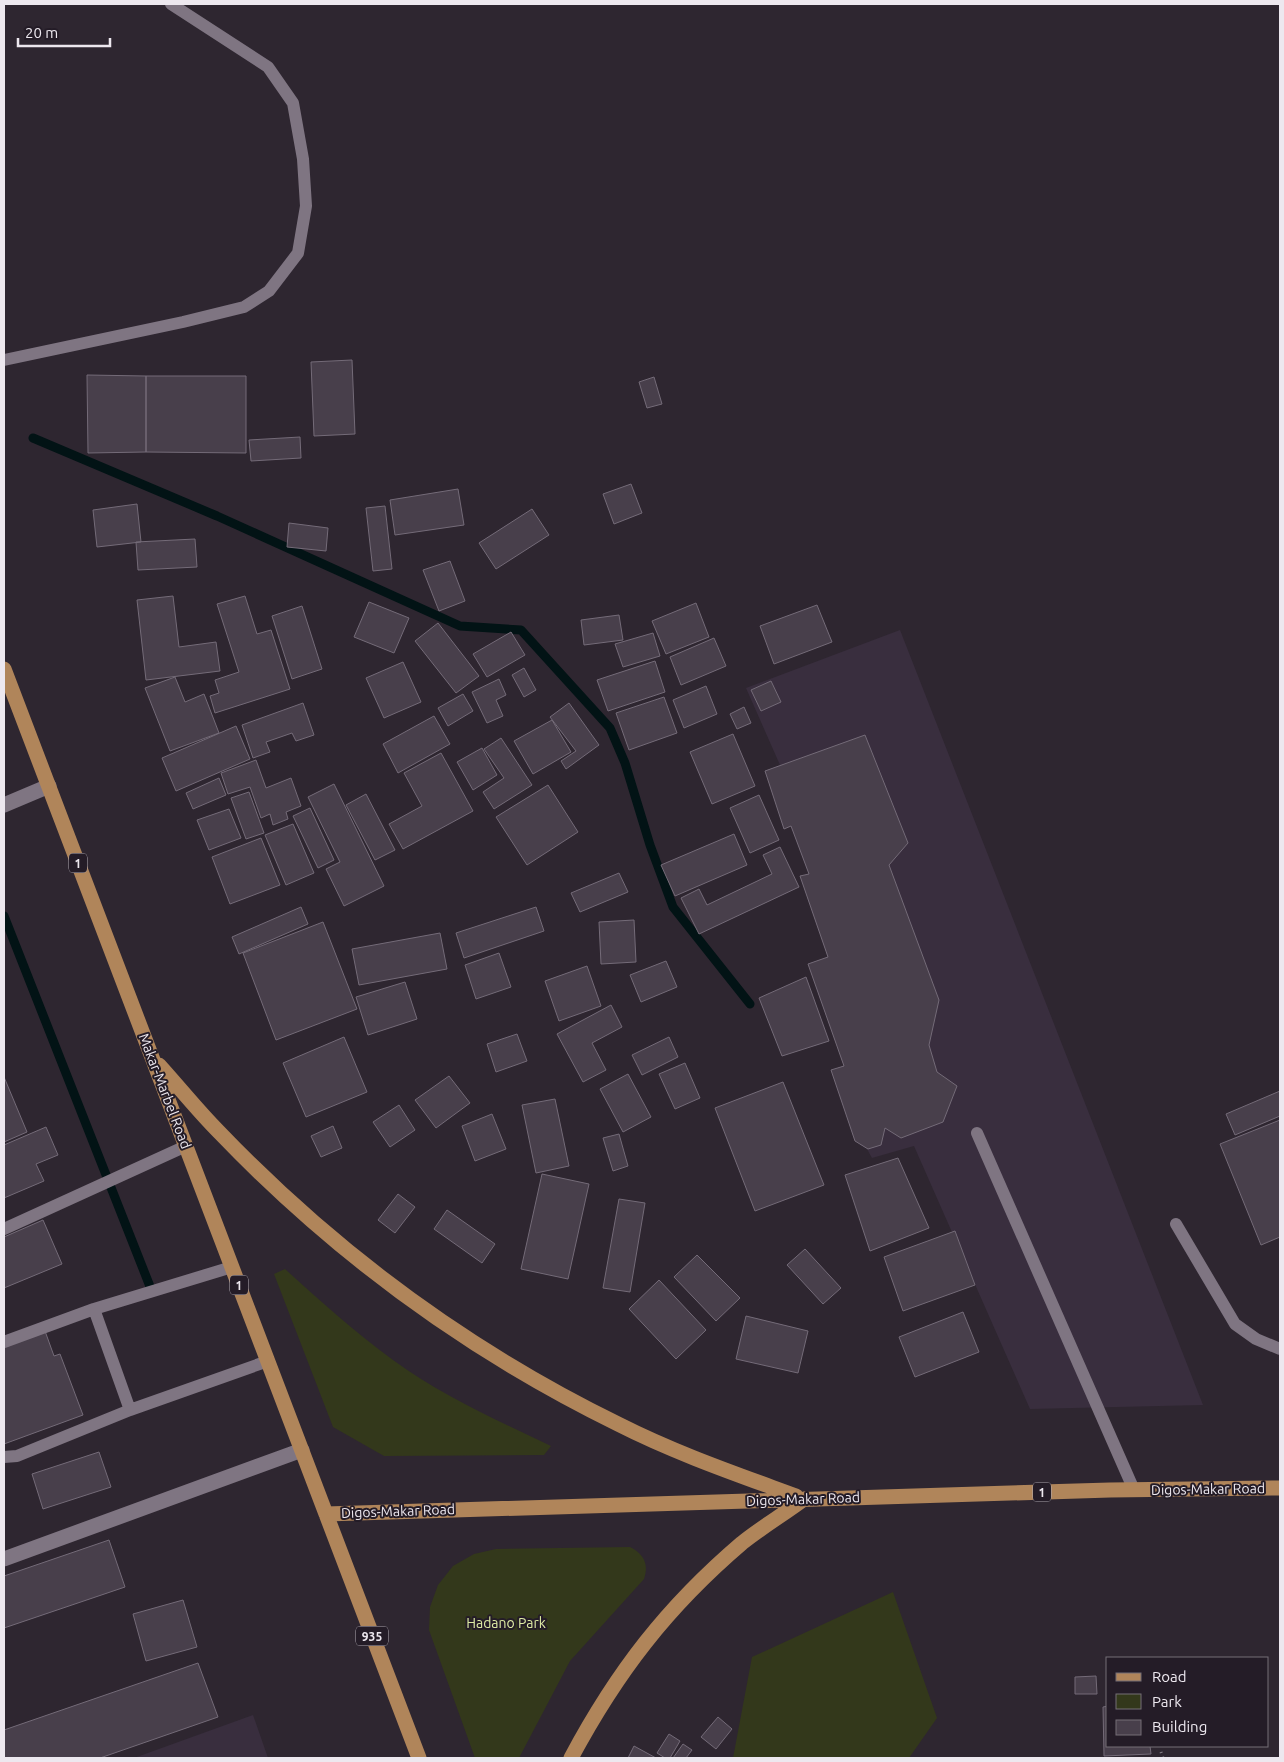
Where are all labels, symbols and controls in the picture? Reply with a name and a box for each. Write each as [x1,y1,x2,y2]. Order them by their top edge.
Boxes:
scale bar [18,15,110,47]
text: 20 m [25,24,58,41]
road number: 1 [69,854,87,872]
street label: Makar-Marbel Road [136,1031,194,1151]
road number: 1 [230,1276,248,1294]
street label: Digos-Makar Road [1151,1480,1265,1498]
road number: 1 [1033,1482,1051,1501]
street label: Digos-Makar Road [746,1489,860,1509]
street label: Digos-Makar Road [341,1501,455,1521]
park label: Hadano Park [466,1615,546,1631]
road number: 935 [356,1626,388,1645]
legend [1106,1657,1269,1747]
text: Road [1152,1668,1187,1685]
text: Park [1152,1693,1182,1710]
text: Building [1152,1718,1207,1735]

